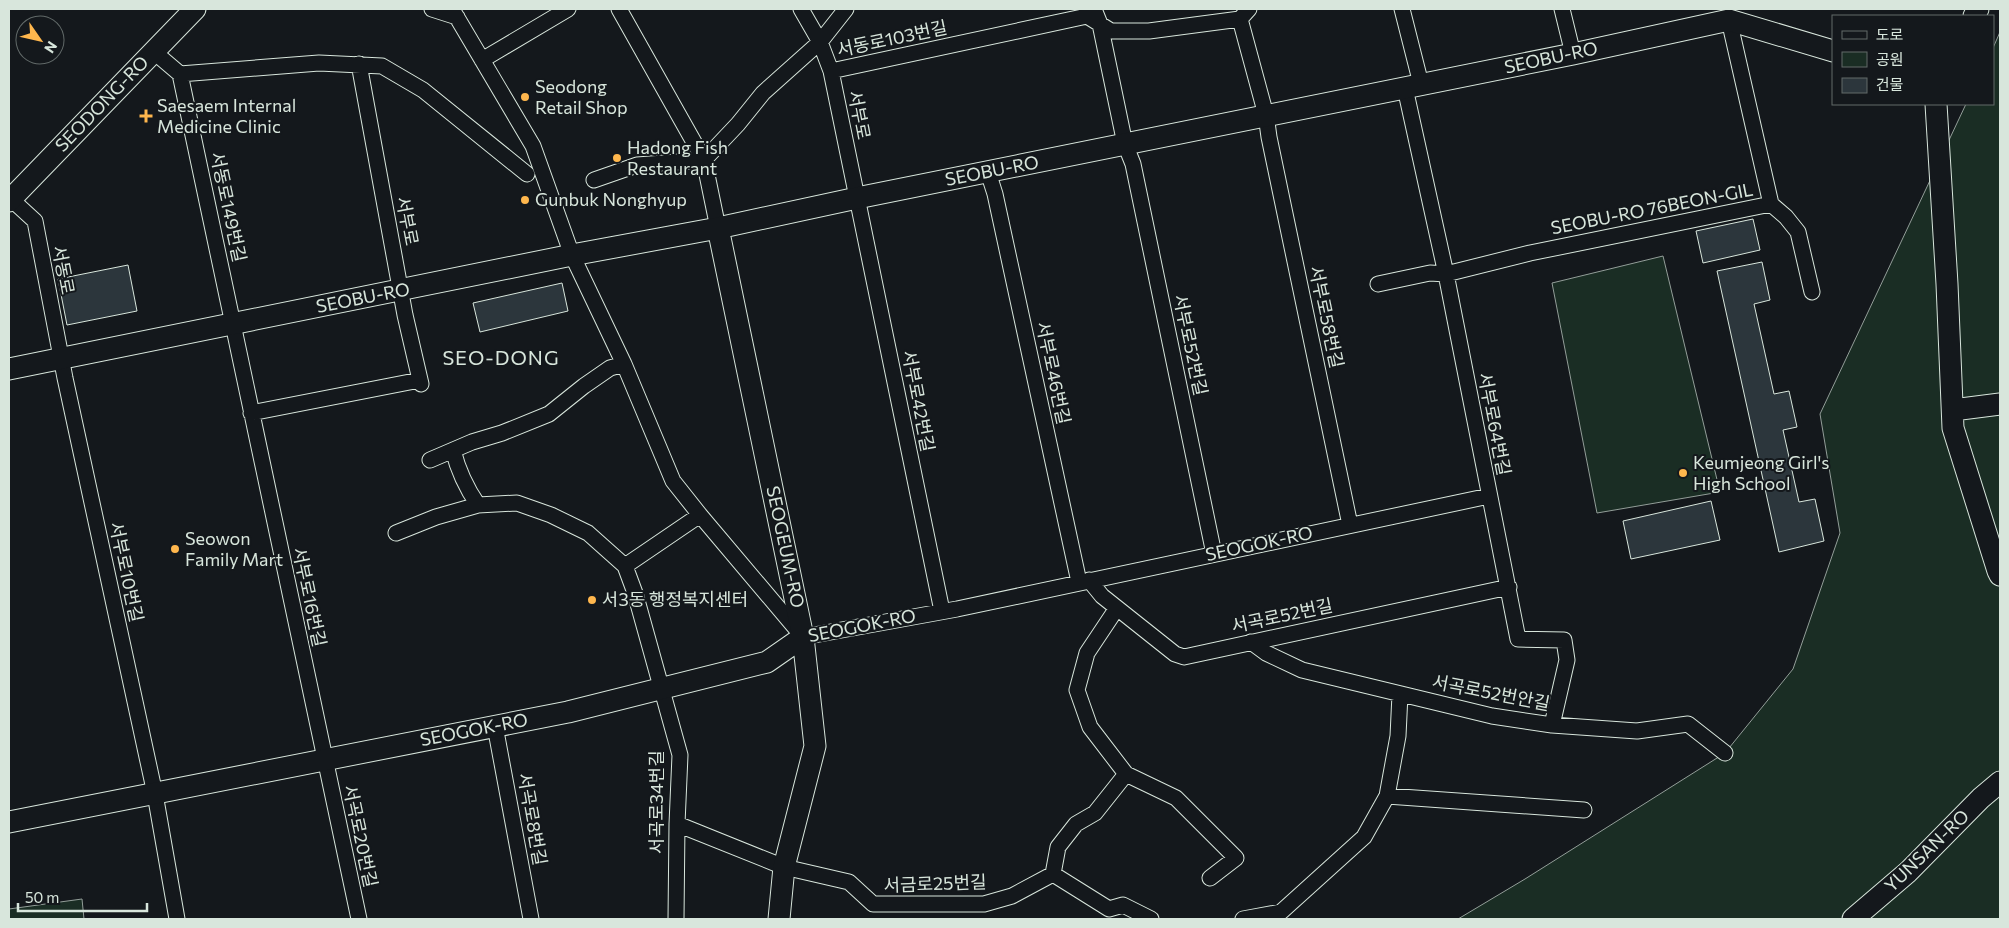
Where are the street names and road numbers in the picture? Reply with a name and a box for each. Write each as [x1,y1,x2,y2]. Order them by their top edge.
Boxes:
street label: 서동로103번길 [834,16,949,60]
street label: SEOBU-RO [1502,36,1599,78]
street label: SEODONG-RO [50,51,153,156]
street label: 서부로 [844,88,876,141]
street label: 서동로149번길 [207,150,251,264]
street label: SEOBU-RO [943,150,1040,190]
street label: SEOBU-RO 76BEON-GIL [1549,178,1755,238]
street label: 서부로 [392,194,424,247]
street label: 서동로 [48,243,80,296]
street label: 서부로58번길 [1305,264,1349,370]
street label: SEOBU-RO [314,277,411,317]
street label: 서부로52번길 [1169,292,1212,398]
street label: 서부로46번길 [1032,319,1076,426]
street label: 서부로42번길 [898,348,940,454]
street label: 서부로64번길 [1474,370,1516,477]
street label: SEOGEUM-RO [762,484,810,610]
street label: 서부로10번길 [106,519,148,624]
street label: SEOGOK-RO [1203,521,1314,565]
street label: 서부로16번길 [289,545,331,649]
street label: 서곡로52번길 [1229,594,1335,637]
street label: SEOGOK-RO [806,604,917,646]
street label: 서곡로52번안길 [1430,670,1552,714]
street label: SEOGOK-RO [418,708,529,750]
street label: 서곡로34번길 [645,750,667,854]
street label: 서곡로8번길 [514,771,552,867]
street label: 서곡로20번길 [339,782,383,889]
street label: YUNSAN-RO [1879,804,1973,896]
street label: 서금로25번길 [883,870,987,896]

